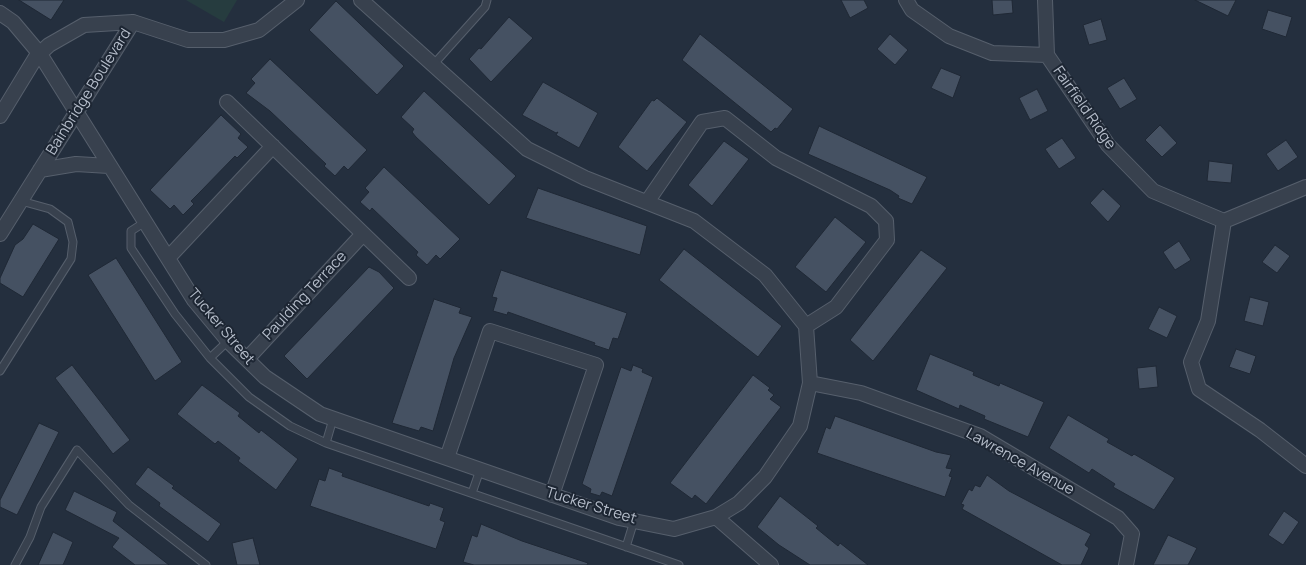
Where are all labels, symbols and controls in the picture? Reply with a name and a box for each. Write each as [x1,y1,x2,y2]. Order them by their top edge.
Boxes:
street label: Bainbridge Boulevard [43,25,135,159]
street label: Fairfield Ridge [1049,63,1119,153]
street label: Paulding Terrace [259,248,351,344]
street label: Tucker Street [184,285,258,369]
street label: Lawrence Avenue [963,425,1077,499]
street label: Tucker Street [543,484,639,528]

